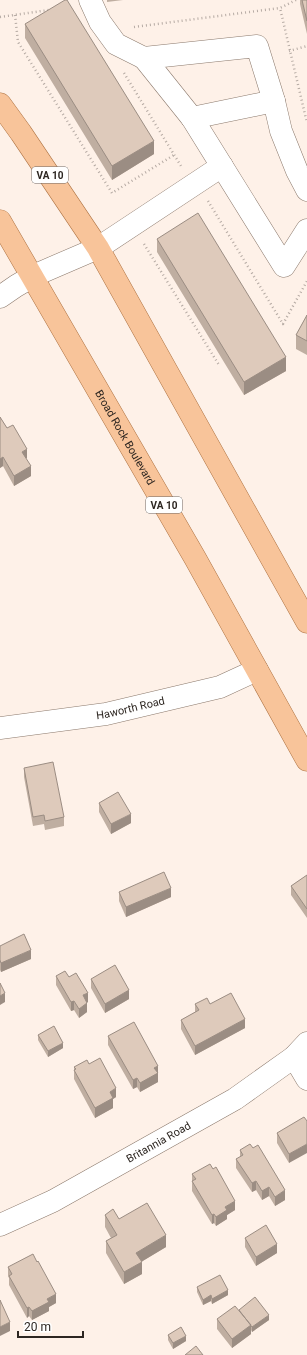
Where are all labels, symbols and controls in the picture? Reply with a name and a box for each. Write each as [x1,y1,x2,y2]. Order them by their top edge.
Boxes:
road number: VA 10 [32,167,68,183]
street label: Broad Rock Boulevard [92,388,157,487]
road number: VA 10 [146,497,182,513]
street label: Haworth Road [95,694,166,722]
street label: Britannia Road [124,1119,193,1166]
scale bar [18,1313,83,1339]
text: 20 m [24,1320,51,1334]

